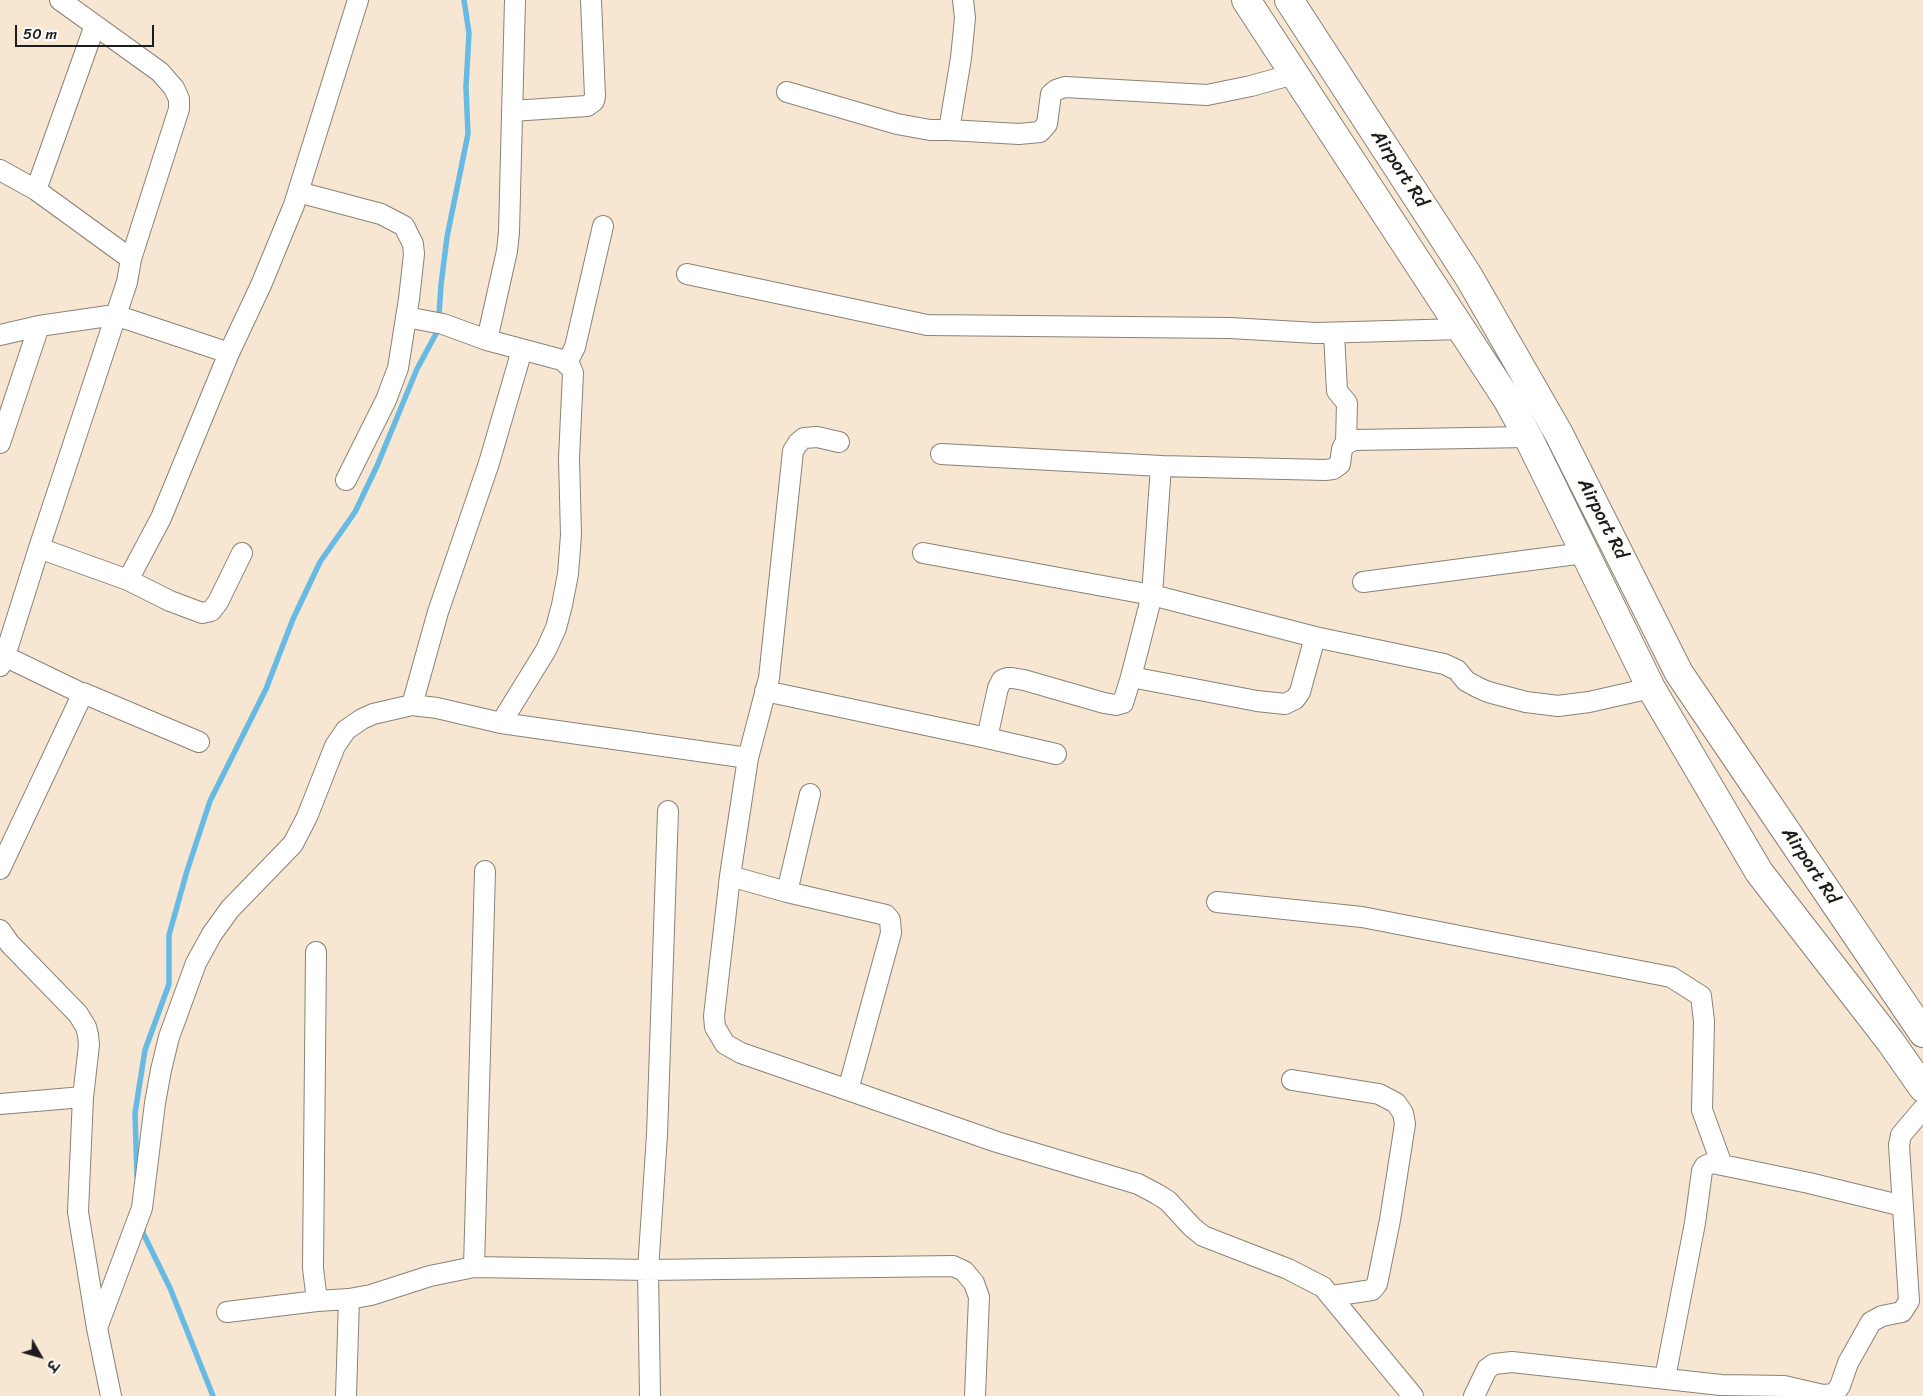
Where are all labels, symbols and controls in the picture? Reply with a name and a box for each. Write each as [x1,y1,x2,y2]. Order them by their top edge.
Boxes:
scale bar [18,15,156,47]
text: 50 m [23,21,57,47]
street label: Airport Rd [1366,126,1432,212]
street label: Airport Rd [1572,475,1632,563]
street label: Airport Rd [1776,823,1844,909]
north arrow [15,1331,65,1381]
text: उ [39,1354,65,1377]

